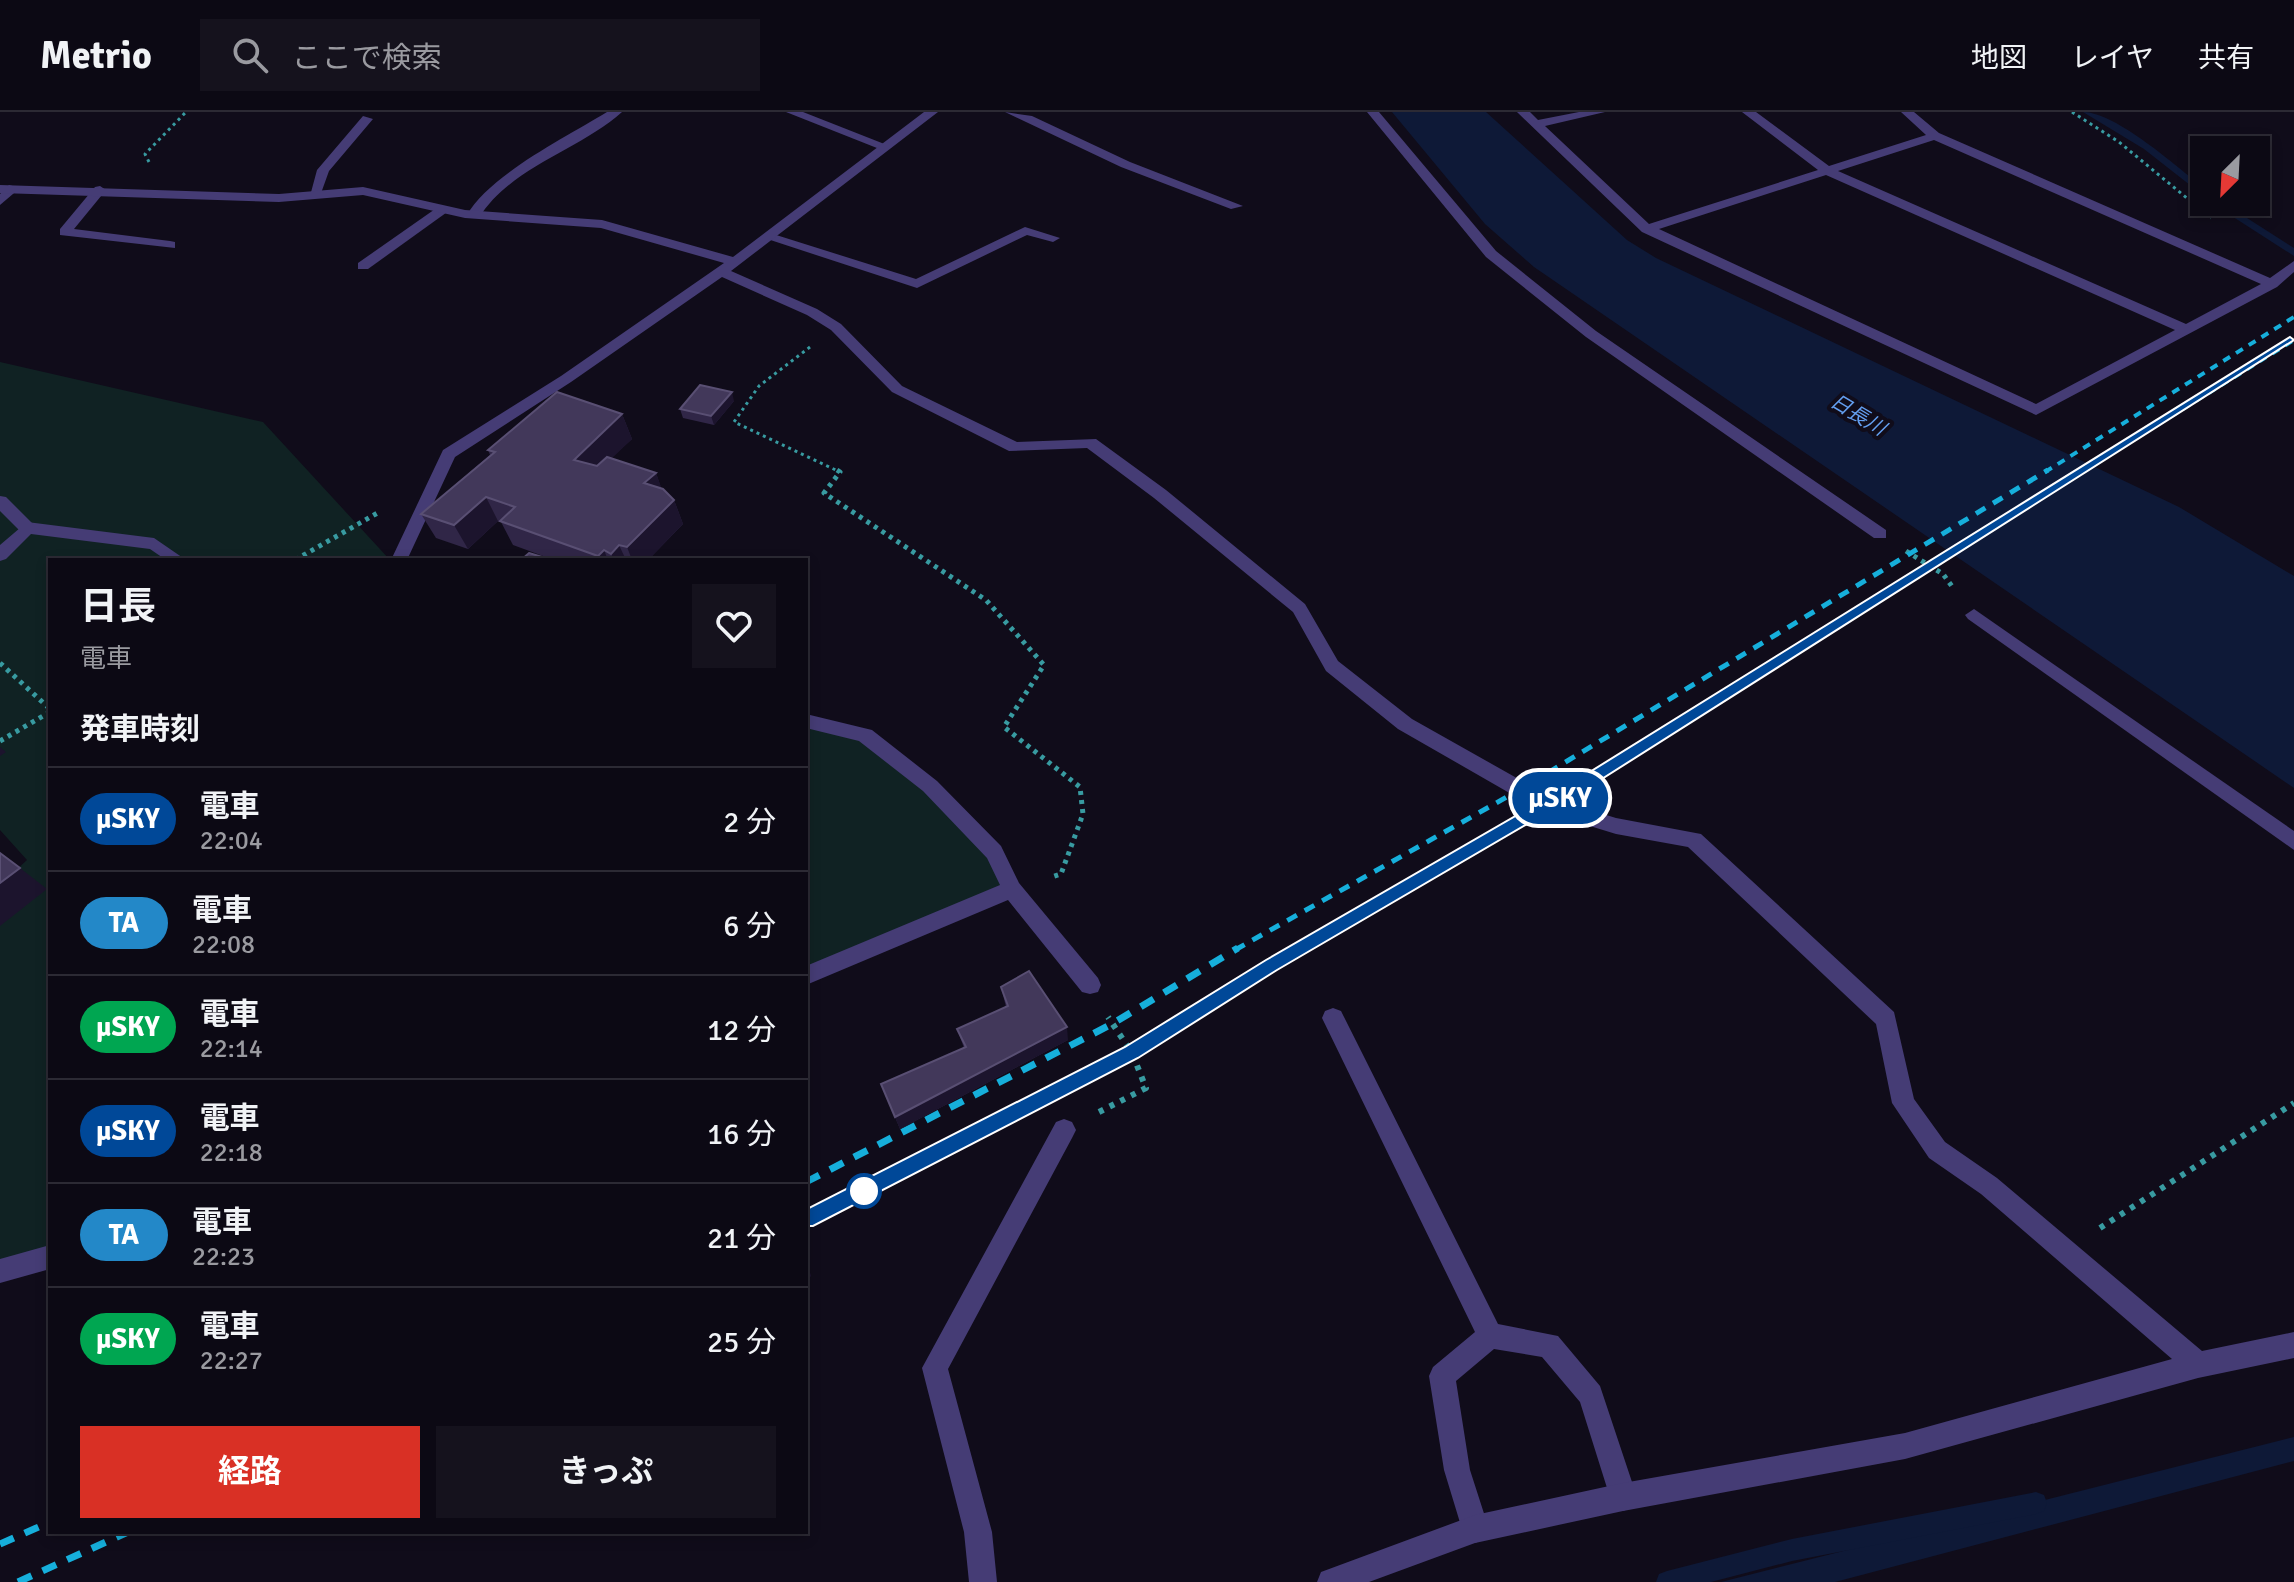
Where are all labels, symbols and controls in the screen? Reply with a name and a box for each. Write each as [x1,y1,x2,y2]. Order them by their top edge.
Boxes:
search box [200,19,760,91]
text: Metrio [40,32,152,79]
icon: search [228,33,272,77]
text: ここで検索 [292,40,442,77]
text: 地図 [1971,41,2027,75]
text: レイヤ [2071,41,2154,75]
text: 共有 [2198,41,2254,75]
north arrow [2190,136,2270,216]
map controls [2190,136,2270,216]
water label: 日長川 [1826,389,1892,442]
text: 日長 [80,583,156,630]
button: heart [692,584,776,668]
text: 電車 [80,643,132,675]
text: 発車時刻 [80,711,200,748]
line badge: μSKY [1504,772,1616,824]
text: μSKY [1528,781,1592,815]
text: 電車 [200,788,260,825]
text: μSKY [96,802,160,836]
text: 2 分 [723,804,776,841]
text: 22:04 [200,825,263,857]
text: 電車 [192,892,252,929]
text: TA [109,906,139,940]
text: 6 分 [723,908,776,945]
text: 22:08 [192,929,255,961]
text: 電車 [200,996,260,1033]
text: μSKY [96,1010,160,1044]
text: 12 分 [707,1012,776,1049]
text: 22:14 [200,1033,263,1065]
text: 電車 [200,1100,260,1137]
text: μSKY [96,1114,160,1148]
text: 16 分 [707,1116,776,1153]
text: 22:18 [200,1137,263,1169]
unlabelled marker [847,1174,881,1208]
text: 電車 [192,1204,252,1241]
text: TA [109,1218,139,1252]
text: 21 分 [707,1220,776,1257]
text: 22:23 [192,1241,255,1273]
text: 電車 [200,1308,260,1345]
text: μSKY [96,1322,160,1356]
text: 25 分 [707,1324,776,1361]
text: 22:27 [200,1345,263,1377]
button: 経路 [80,1426,420,1518]
button: きっぷ [436,1426,776,1518]

